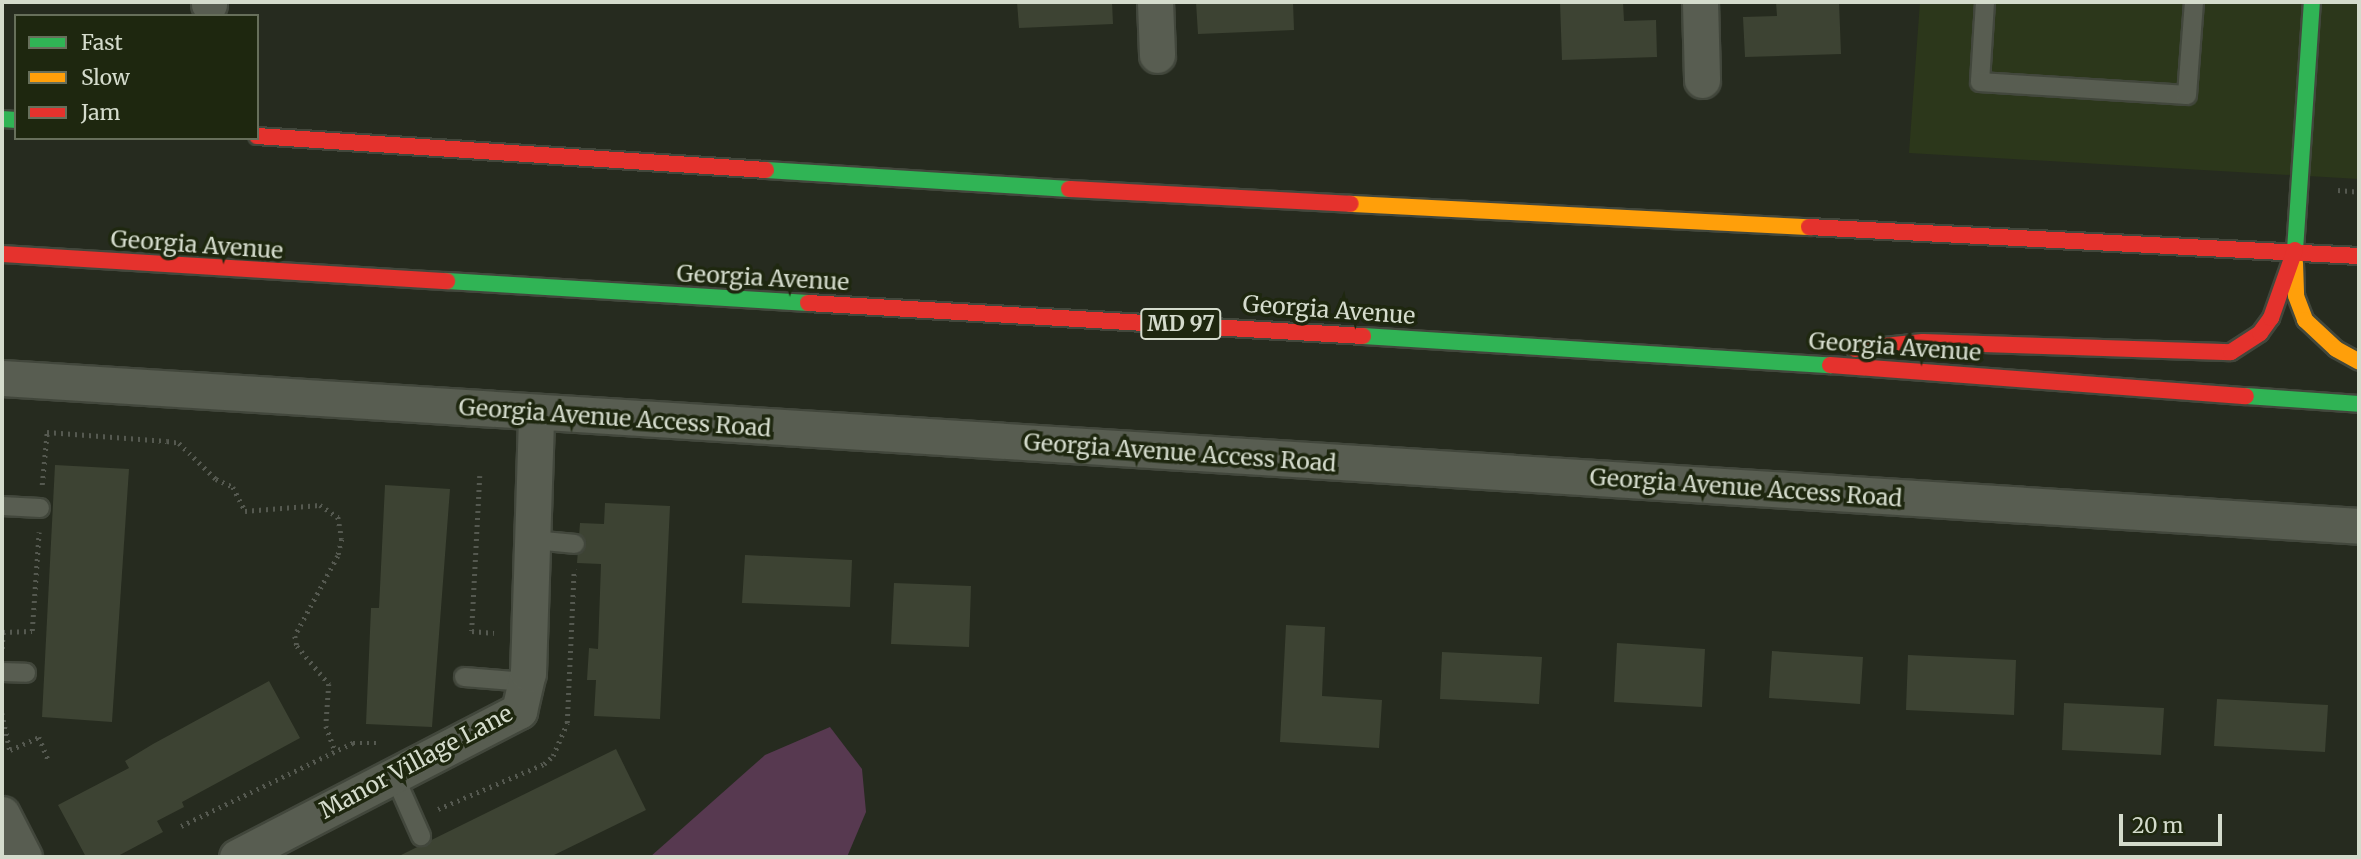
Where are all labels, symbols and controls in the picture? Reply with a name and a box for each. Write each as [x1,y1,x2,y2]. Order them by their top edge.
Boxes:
legend [14,14,259,140]
text: Fast [81,29,123,56]
text: Slow [81,64,130,91]
text: Jam [81,99,120,126]
street label: Georgia Avenue [110,225,284,265]
street label: Georgia Avenue [676,260,850,296]
street label: Georgia Avenue [1242,290,1416,330]
road number: MD 97 [1139,306,1223,342]
street label: Georgia Avenue [1808,327,1982,367]
street label: Georgia Avenue Access Road [458,393,772,443]
street label: Georgia Avenue Access Road [1023,428,1337,478]
street label: Georgia Avenue Access Road [1589,463,1903,513]
street label: Manor Village Lane [315,700,517,824]
scale bar [2123,800,2226,844]
text: 20 m [2132,812,2183,839]

